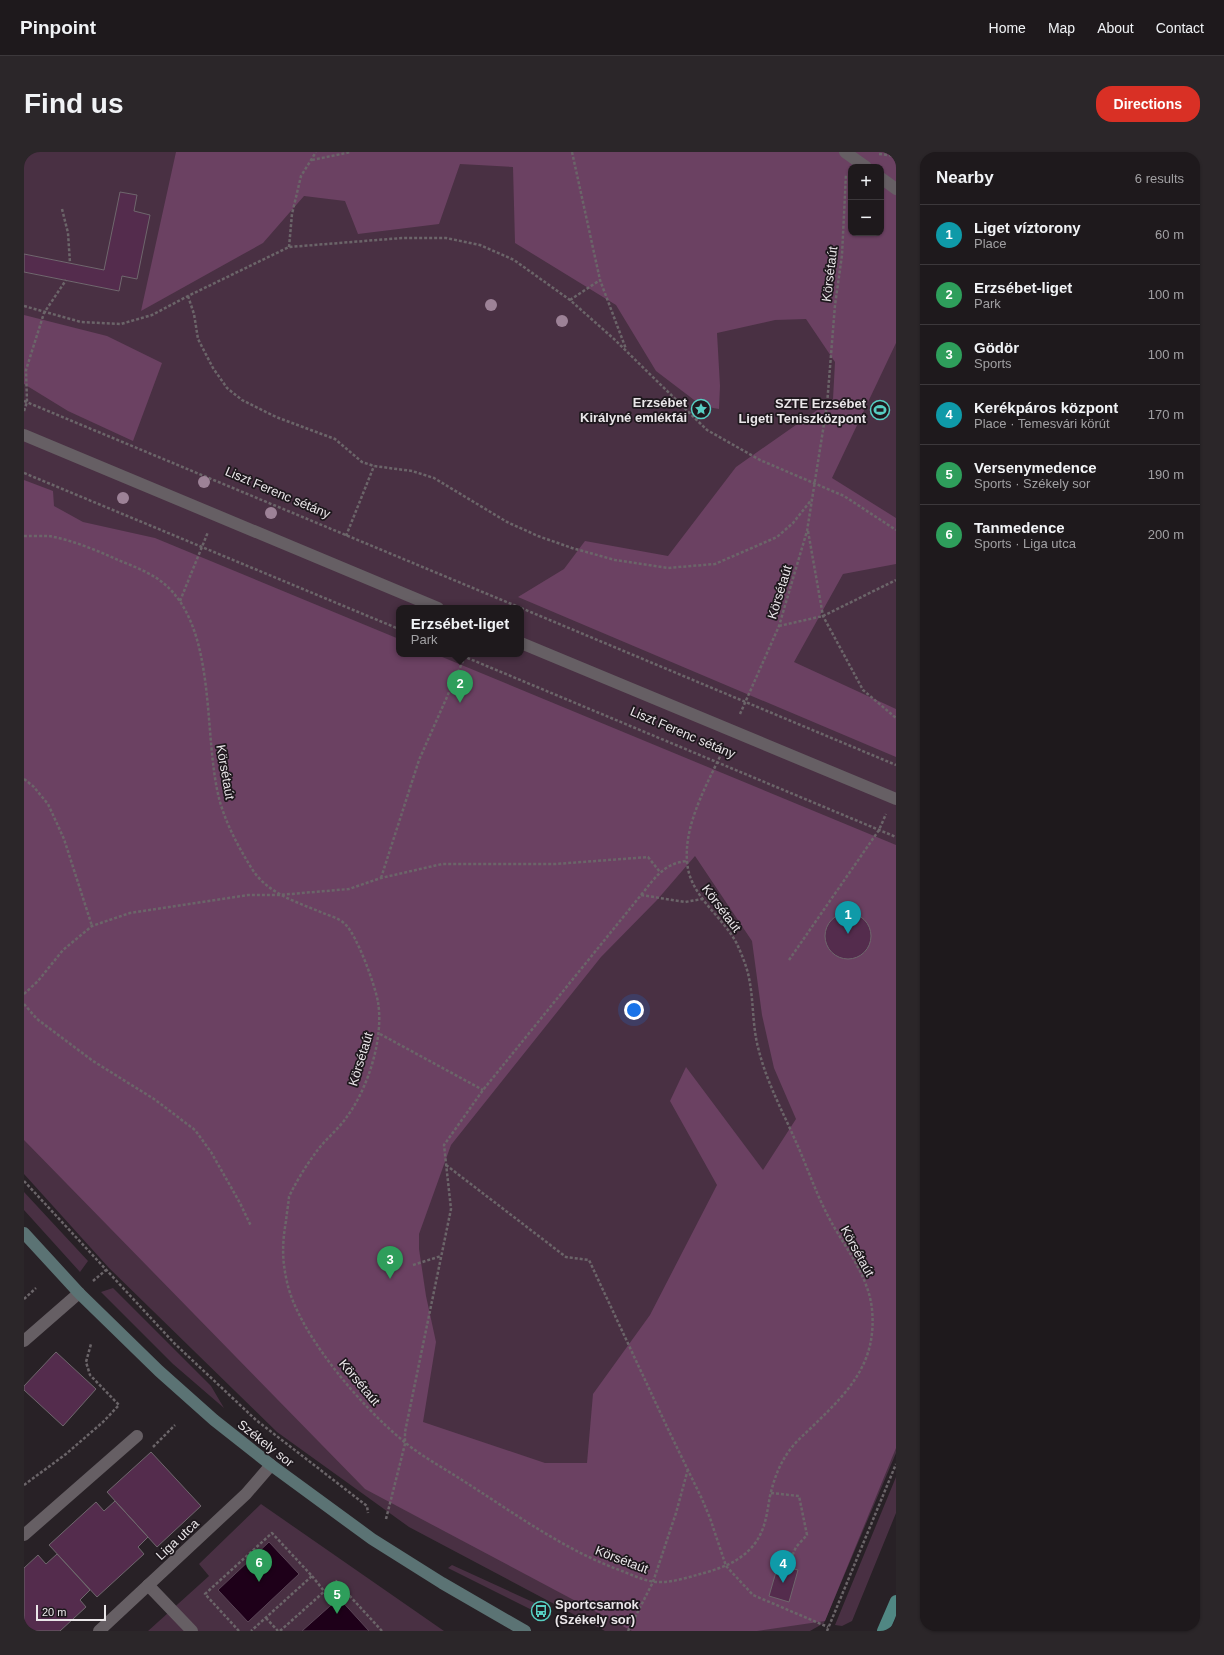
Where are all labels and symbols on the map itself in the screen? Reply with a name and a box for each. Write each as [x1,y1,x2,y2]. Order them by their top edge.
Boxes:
street label: Körsétaút [819,245,840,303]
place label: Erzsébet Királyné emlékfái [580,395,688,425]
place label: SZTE Erzsébet Ligeti Teniszközpont [738,396,867,426]
place icon: Erzsébet Királyné emlékfái [690,398,712,420]
sports icon: SZTE Erzsébet Ligeti Teniszközpont [869,399,891,421]
street label: Liszt Ferenc sétány [223,464,333,522]
street label: Körsétaút [764,563,795,621]
pin: 2 [447,670,473,703]
street label: Liszt Ferenc sétány [628,704,738,762]
street label: Körsétaút [213,743,238,801]
street label: Körsétaút [699,882,745,935]
pin: 1 [835,901,861,934]
your location [624,1000,644,1020]
street label: Körsétaút [345,1030,376,1088]
street label: Körsétaút [838,1223,878,1280]
pin: 3 [377,1246,403,1279]
street label: Körsétaút [336,1356,383,1409]
street label: Székely sor [235,1417,297,1470]
street label: Liga utca [153,1515,202,1563]
street label: Körsétaút [593,1542,651,1577]
pin: 6 [246,1549,272,1582]
pin: 4 [770,1550,796,1583]
pin: 5 [324,1581,350,1614]
place label: Sportcsarnok (Székely sor) [555,1597,640,1627]
bus stop icon: Sportcsarnok (Székely sor) [530,1600,552,1622]
scale bar [36,1603,106,1622]

